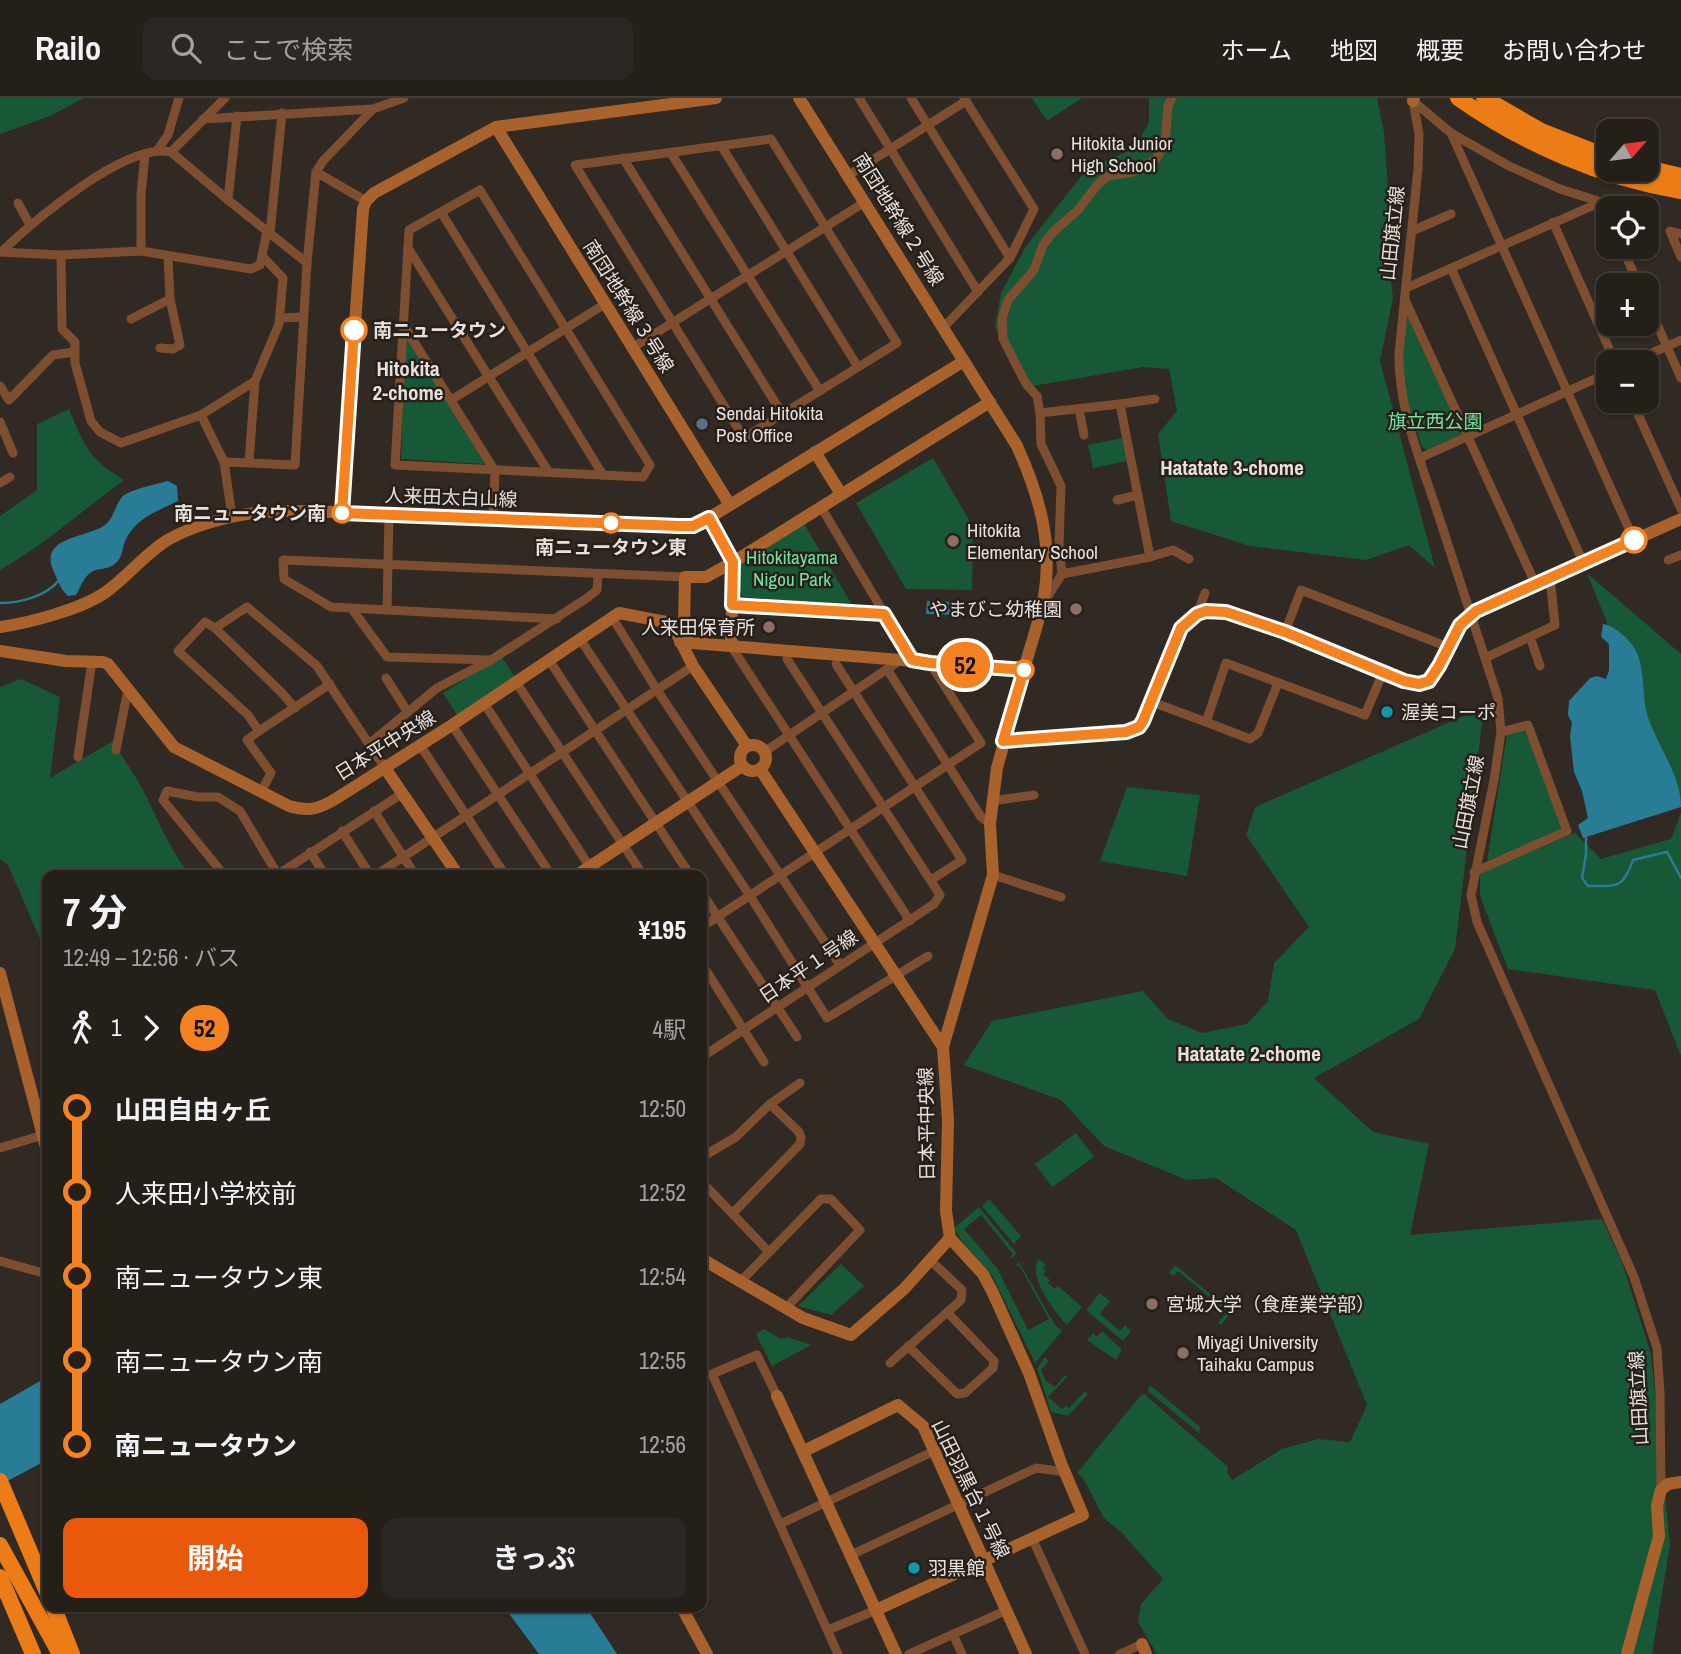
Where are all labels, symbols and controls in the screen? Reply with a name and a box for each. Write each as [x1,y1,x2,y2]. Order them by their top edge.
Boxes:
search box [143,17,633,80]
text: Railo [35,26,101,70]
icon: search [167,29,205,67]
text: ここで検索 [223,32,353,67]
text: ホーム [1221,34,1292,66]
text: 地図 [1330,34,1378,66]
text: 概要 [1416,34,1464,66]
text: お問い合わせ [1502,34,1646,66]
north arrow [1596,119,1659,182]
map controls [1596,119,1659,413]
place label: Hitokita Junior High School [1071,130,1173,178]
marker: Hitokita Junior High School [1049,146,1065,162]
street label: 南団地幹線２号線 [848,148,950,290]
street label: 山田旗立線 [1374,184,1410,282]
button: locate [1596,196,1659,259]
street label: 南団地幹線３号線 [578,235,680,377]
button: + [1596,273,1659,336]
marker: 南ニュータウン [341,317,367,343]
place label: 南ニュータウン [373,317,506,343]
button: − [1596,350,1659,413]
district label: Hitokita 2-chome [373,354,443,407]
place label: Sendai Hitokita Post Office [716,400,824,448]
park label: 旗立西公園 [1387,408,1483,434]
marker: Sendai Hitokita Post Office [694,416,710,432]
district label: Hatatate 3-chome [1160,453,1304,482]
street label: 人来田太白山線 [384,482,518,512]
place label: 南ニュータウン南 [174,500,326,526]
marker: 南ニュータウン南 [332,503,352,523]
marker: 南ニュータウン東 [601,513,621,533]
place label: Hitokita Elementary School [967,517,1098,565]
unlabelled marker [1621,527,1647,553]
marker: Hitokita Elementary School [945,533,961,549]
place label: 南ニュータウン東 [535,534,687,560]
park label: Hitokitayama Nigou Park [746,544,838,592]
place label: やまびこ幼稚園 [929,596,1062,622]
marker: やまびこ幼稚園 [1068,601,1084,617]
place label: 人来田保育所 [641,614,755,640]
marker: 人来田保育所 [761,619,777,635]
line badge: 52 [934,642,996,688]
text: 52 [954,649,976,681]
unlabelled marker [1014,660,1034,680]
place label: 渥美コーポ [1401,699,1496,725]
street label: 日本平中央線 [330,704,440,786]
marker: 渥美コーポ [1379,704,1395,720]
street label: 山田旗立線 [1446,753,1490,851]
text: 7 分 [63,887,127,938]
text: ¥195 [639,912,686,947]
street label: 日本平１号線 [753,923,863,1009]
text: 12:49 – 12:56 · バス [63,942,240,973]
icon: walk [63,1009,101,1047]
icon: forward [132,1009,170,1047]
text: 1 [111,1012,122,1043]
text: 52 [194,1012,215,1044]
text: 4駅 [653,1014,686,1045]
district label: Hatatate 2-chome [1177,1039,1321,1068]
street label: 日本平中央線 [912,1067,940,1181]
text: 山田自由ヶ丘 [115,1092,271,1127]
text: 12:50 [639,1093,686,1124]
text: 人来田小学校前 [115,1176,297,1211]
text: 12:52 [639,1177,686,1208]
text: 南ニュータウン東 [115,1260,323,1295]
text: 12:54 [639,1261,686,1292]
place label: 宮城大学（食産業学部） [1166,1291,1375,1317]
marker: 宮城大学（食産業学部） [1144,1296,1160,1312]
place label: Miyagi University Taihaku Campus [1197,1329,1318,1377]
text: 南ニュータウン南 [115,1344,323,1379]
text: 12:55 [639,1345,686,1376]
marker: Miyagi University Taihaku Campus [1175,1345,1191,1361]
street label: 山田旗立線 [1623,1350,1653,1446]
street label: 山田羽黒台１号線 [926,1415,1016,1563]
text: 南ニュータウン [115,1428,297,1463]
text: 12:56 [639,1429,686,1460]
button: 開始 [63,1518,368,1598]
button: きっぷ [382,1518,686,1598]
place label: 羽黒館 [928,1555,985,1581]
marker: 羽黒館 [906,1560,922,1576]

